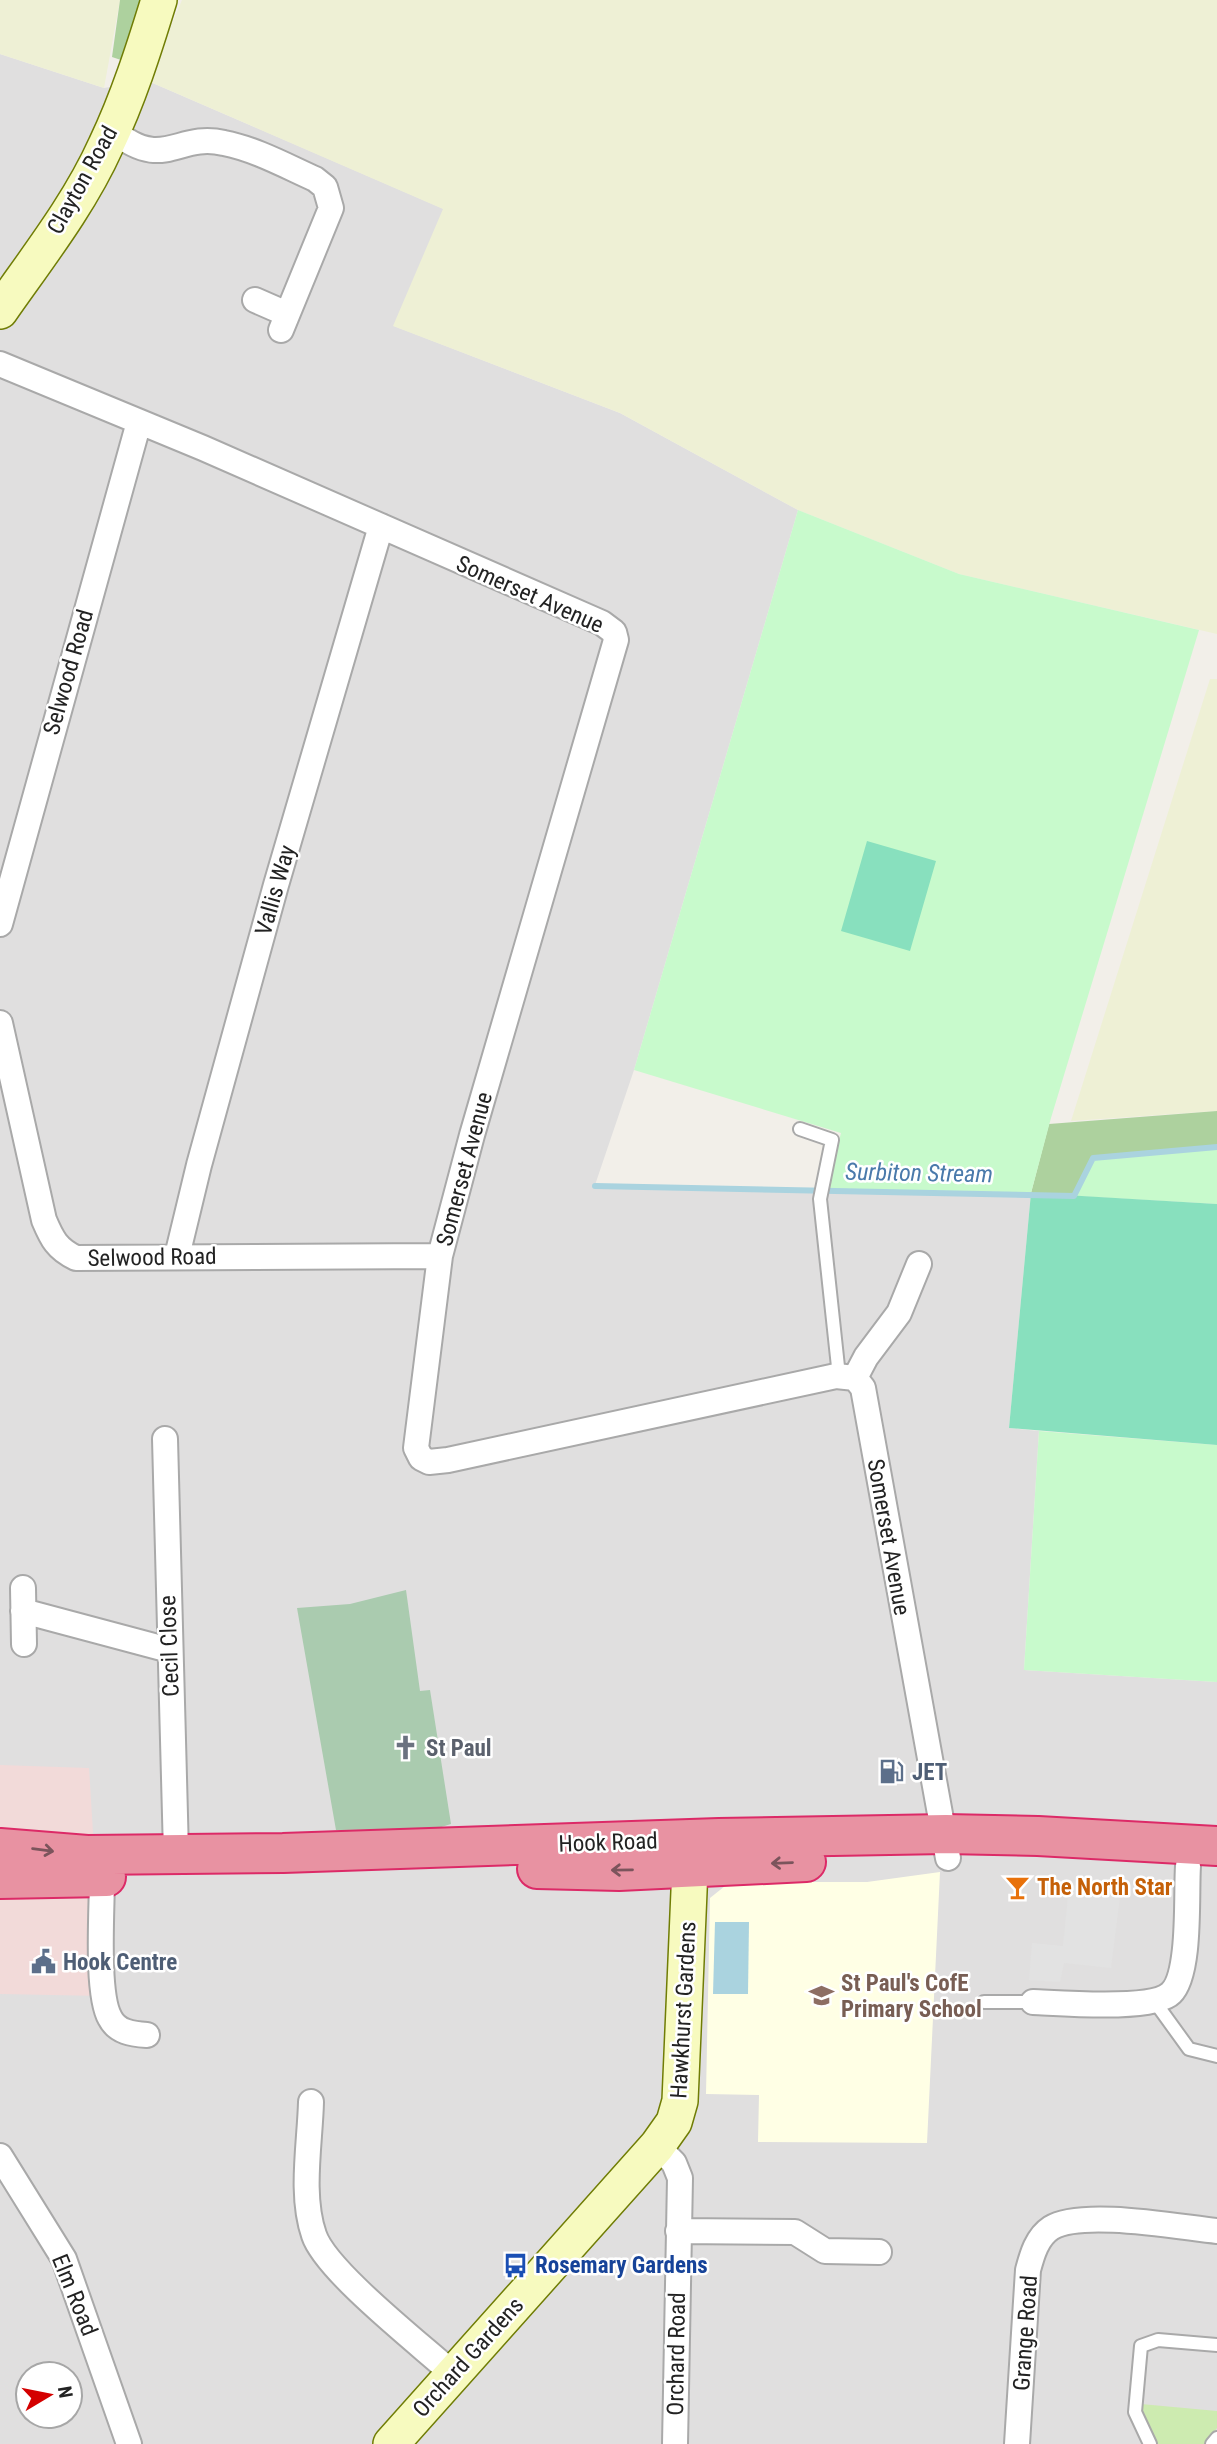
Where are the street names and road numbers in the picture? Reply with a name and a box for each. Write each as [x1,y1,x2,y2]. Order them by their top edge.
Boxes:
street label: Clayton Road [42,121,123,239]
street label: Somerset Avenue [452,550,608,639]
street label: Selwood Road [38,606,99,738]
street label: Vallis Way [250,842,301,938]
street label: Somerset Avenue [431,1089,498,1249]
street label: Selwood Road [87,1243,217,1272]
street label: Somerset Avenue [861,1457,916,1617]
street label: Cecil Close [154,1595,185,1697]
street label: Hook Road [558,1827,658,1858]
street label: Hawkhurst Gardens [665,1921,702,2099]
street label: Elm Road [46,2250,103,2340]
street label: Grange Road [1008,2274,1043,2392]
street label: Orchard Gardens [407,2292,529,2423]
street label: Orchard Road [662,2292,691,2416]

